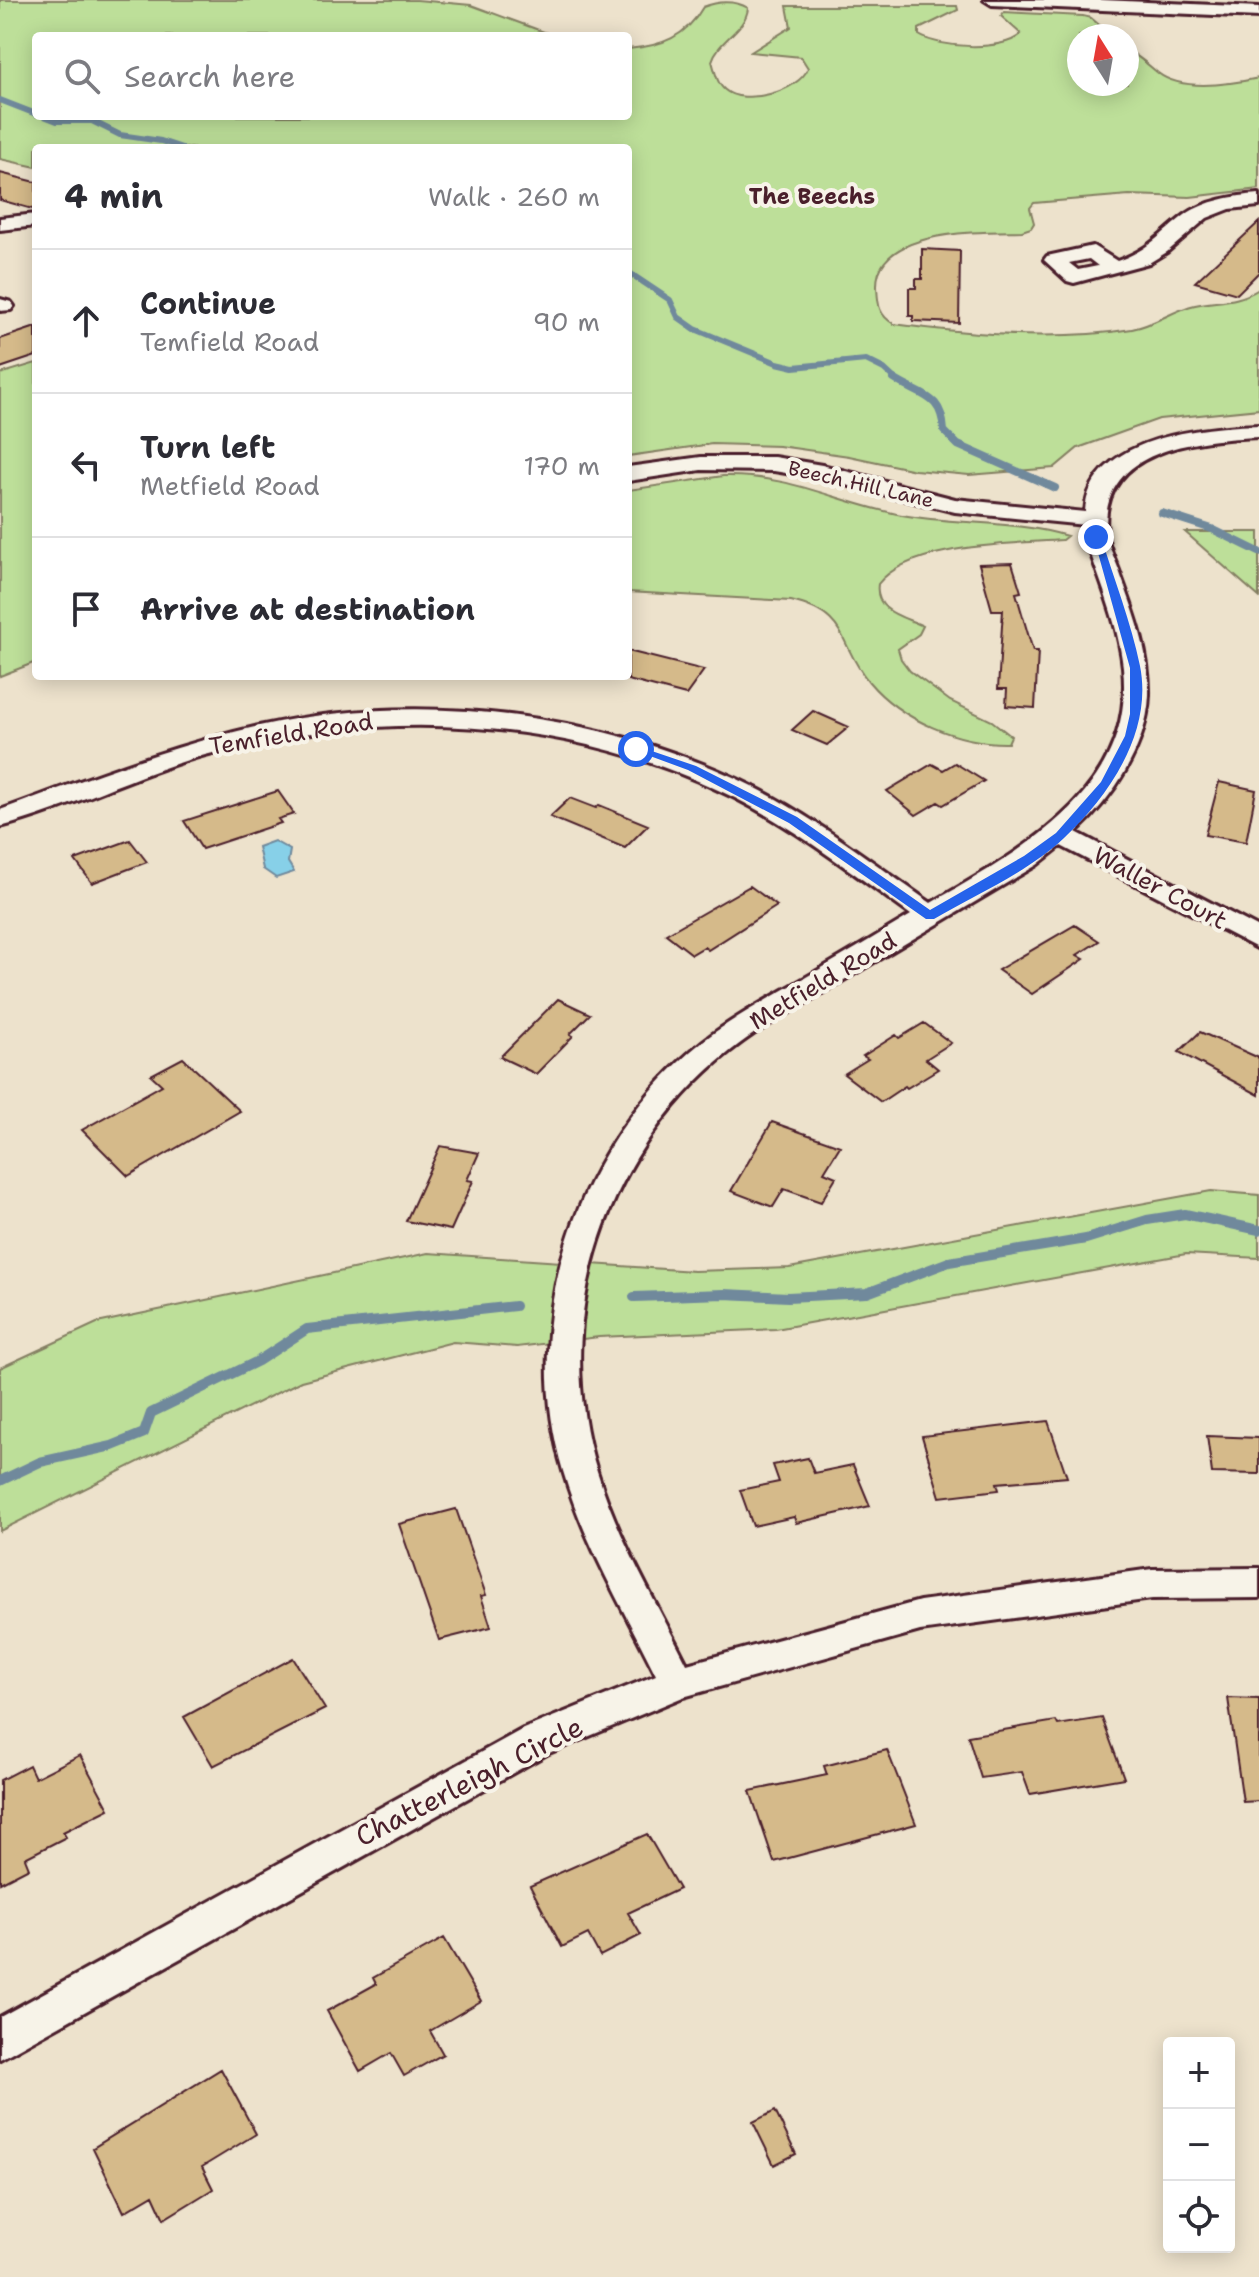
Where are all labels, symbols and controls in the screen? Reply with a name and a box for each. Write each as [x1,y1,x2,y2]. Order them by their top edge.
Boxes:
north arrow [1067,24,1139,96]
search box [32,32,632,120]
icon: search [60,54,104,98]
text: Search here [124,56,295,97]
text: 4 min [64,173,163,219]
text: Walk · 260 m [428,179,600,214]
district label: The Beechs [749,182,875,211]
text: Continue [140,283,276,324]
icon: ahead [64,299,108,343]
text: 90 m [533,304,600,339]
text: Temfield Road [140,324,319,359]
text: Turn left [140,427,275,468]
icon: left [64,443,108,487]
text: 170 m [523,448,600,483]
street label: Beech Hill Lane [786,455,936,513]
text: Metfield Road [140,468,320,503]
route end [1078,519,1114,555]
icon: arrive [64,587,108,631]
text: Arrive at destination [140,589,475,630]
street label: Temfield Road [207,705,375,763]
route start [618,731,654,767]
street label: Waller Court [1087,839,1233,937]
street label: Metfield Road [744,925,902,1037]
street label: Chatterleigh Circle [349,1707,589,1855]
map controls [1163,2037,1235,2253]
button: + [1163,2037,1235,2109]
button: − [1163,2109,1235,2181]
button: locate [1163,2181,1235,2253]

